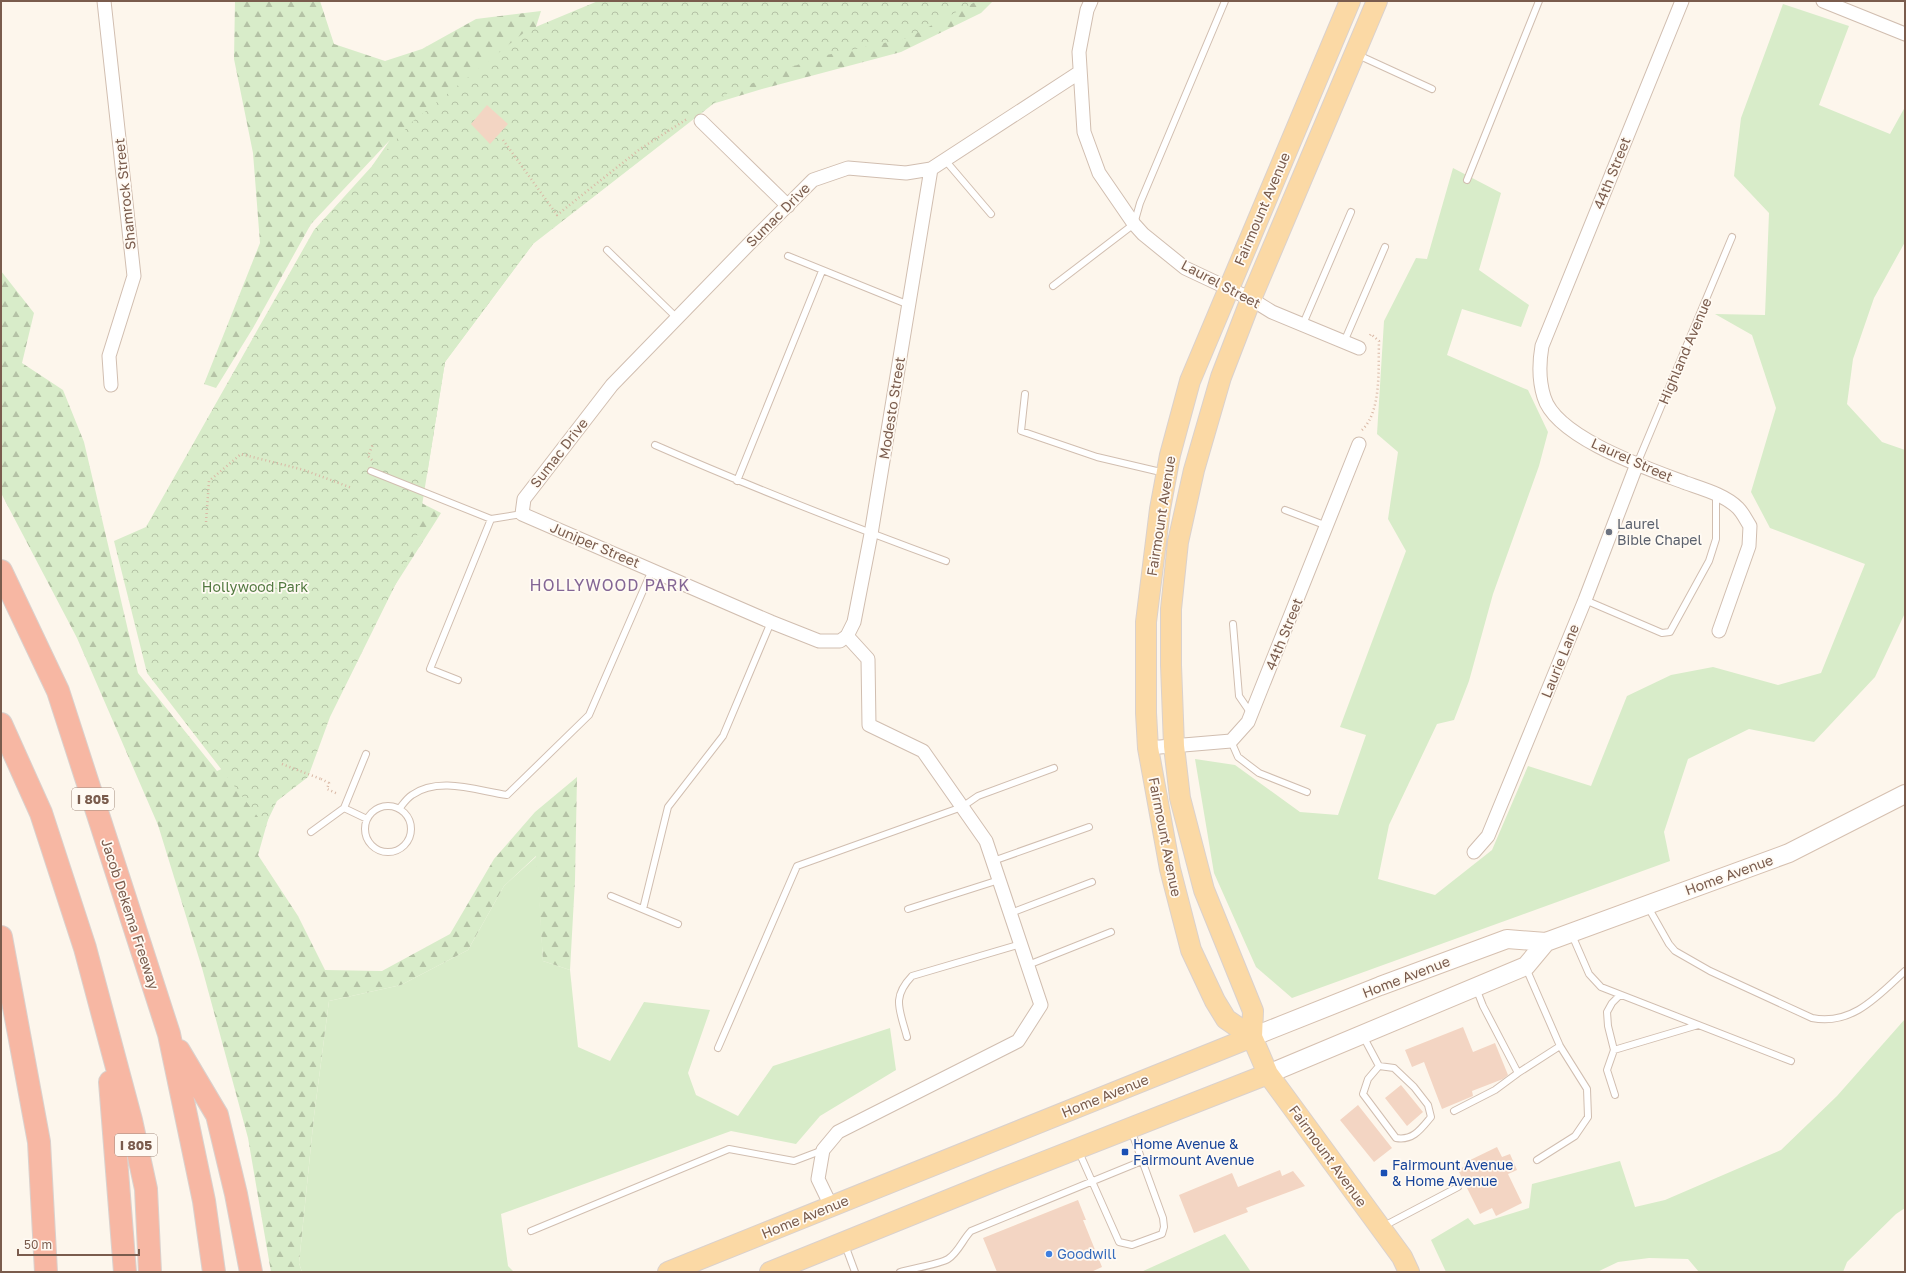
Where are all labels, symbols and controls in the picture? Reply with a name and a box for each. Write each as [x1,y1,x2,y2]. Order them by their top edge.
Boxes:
street label: 44th Street [1589,134,1634,211]
street label: Shamrock Street [110,137,139,251]
street label: Fairmount Avenue [1230,150,1293,268]
street label: Sumac Drive [742,179,813,250]
street label: Laurel Street [1179,256,1264,312]
street label: Highland Avenue [1654,295,1715,407]
street label: Modesto Street [875,355,908,460]
street label: Sumac Drive [526,415,591,491]
street label: Laurel Street [1589,434,1676,485]
street label: Fairmount Avenue [1143,455,1178,577]
place label: Laurel Bible Chapel [1617,515,1702,548]
street label: Juniper Street [548,518,643,571]
marker: Laurel Bible Chapel [1604,527,1614,537]
district label: HOLLYWOOD PARK [530,575,690,595]
park label: Hollywood Park [202,578,308,595]
street label: 44th Street [1261,595,1306,672]
street label: Laurie Lane [1537,621,1582,700]
street label: Fairmount Avenue [1146,776,1185,898]
road number: I 805 [72,788,114,810]
street label: Jacob Dekema Freeway [98,836,163,992]
street label: Home Avenue [1682,851,1775,898]
street label: Home Avenue [1360,952,1452,1001]
street label: Home Avenue [1059,1070,1151,1121]
street label: Fairmount Avenue [1286,1102,1371,1210]
road number: I 805 [115,1134,157,1156]
place label: Home Avenue & Fairmount Avenue [1133,1135,1254,1168]
marker: Home Avenue & Fairmount Avenue [1120,1147,1130,1157]
place label: Fairmount Avenue & Home Avenue [1392,1156,1513,1189]
marker: Fairmount Avenue & Home Avenue [1379,1168,1389,1178]
street label: Home Avenue [759,1191,851,1242]
scale bar [18,1231,139,1257]
text: 50 m [24,1237,52,1252]
place label: Goodwill [1057,1245,1116,1262]
marker: Goodwill [1044,1249,1054,1259]

